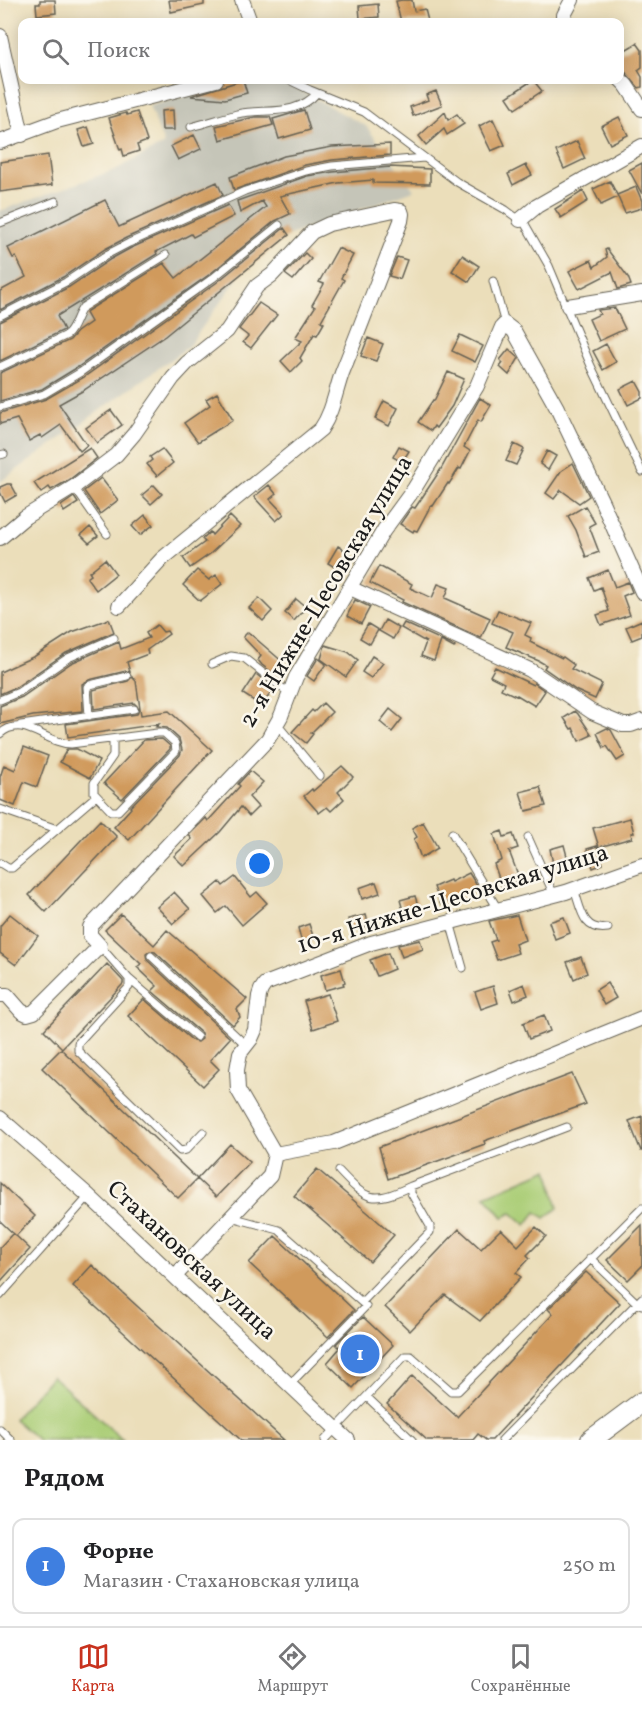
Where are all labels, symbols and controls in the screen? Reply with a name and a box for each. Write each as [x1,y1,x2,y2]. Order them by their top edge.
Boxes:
search box [18,18,624,84]
icon: search [39,35,72,68]
text: Поиск [87,36,150,67]
street label: 2-я Нижне-Цесовская улица [232,449,422,735]
street label: 10-я Нижне-Цесовская улица [293,836,613,964]
your location [245,849,274,878]
street label: Стахановская улица [98,1173,284,1349]
pin: 1 [340,1332,380,1376]
text: Рядом [24,1461,104,1497]
text: Форне [83,1537,154,1568]
text: 1 [41,1552,50,1580]
text: 250 m [562,1552,616,1580]
text: Магазин · Стахановская улица [83,1568,360,1596]
tab: Карта [71,1640,115,1698]
tab: Маршрут [258,1640,328,1698]
tab: Сохранённые [471,1640,571,1698]

